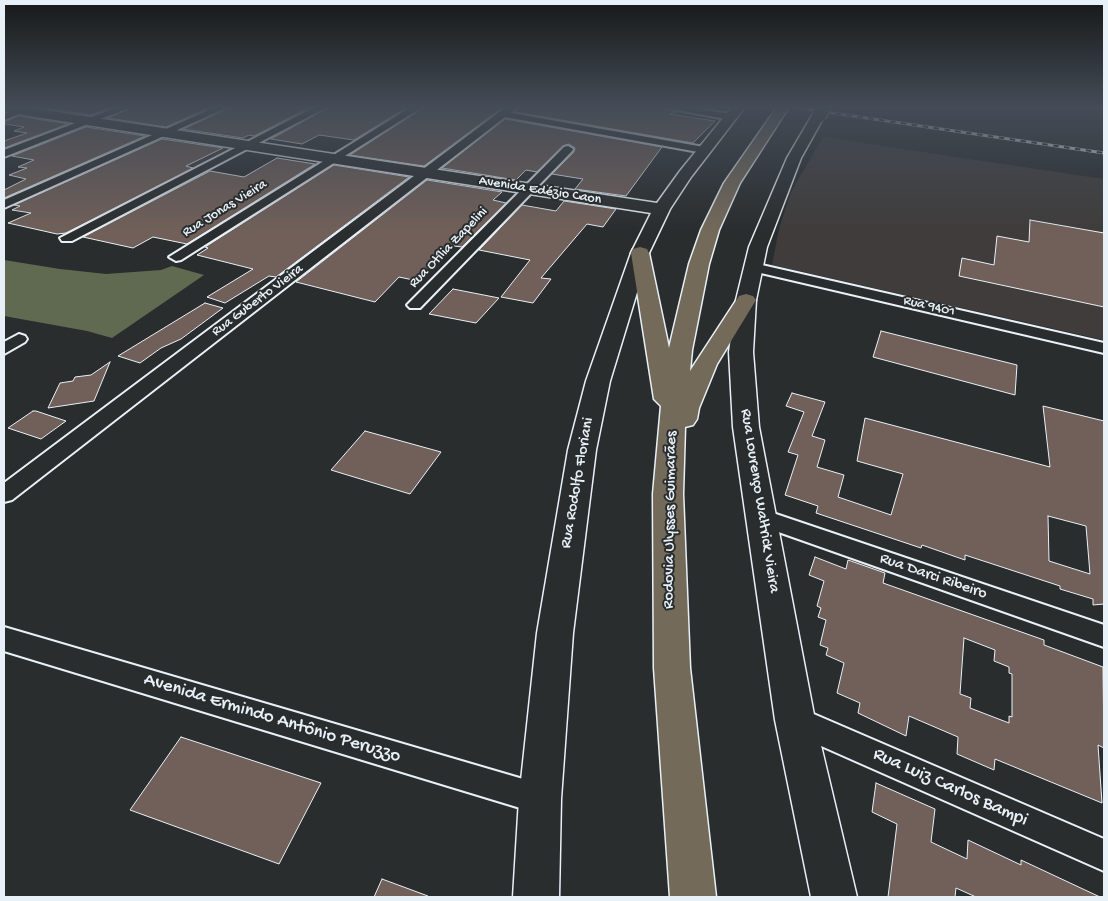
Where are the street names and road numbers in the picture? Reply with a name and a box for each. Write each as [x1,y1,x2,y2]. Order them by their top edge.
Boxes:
street label: Avenida Edézio Caon [478,173,602,209]
street label: Rua Jonas Vieira [180,176,270,242]
street label: Rua Otília Zapelini [406,204,492,292]
street label: Rua Guberto Vieira [209,261,307,341]
street label: Rua 9401 [902,293,956,321]
street label: Rua Lourenço Waltrick Vieira [735,408,783,594]
street label: Rua Rodolfo Floriani [557,416,599,550]
street label: Rodovia Ulysses Guimarães [660,431,682,609]
street label: Rua Darci Ribeiro [877,550,989,604]
street label: Avenida Ermindo Antônio Peruzzo [141,669,403,769]
street label: Rua Luiz Carlos Bampi [869,744,1031,832]

